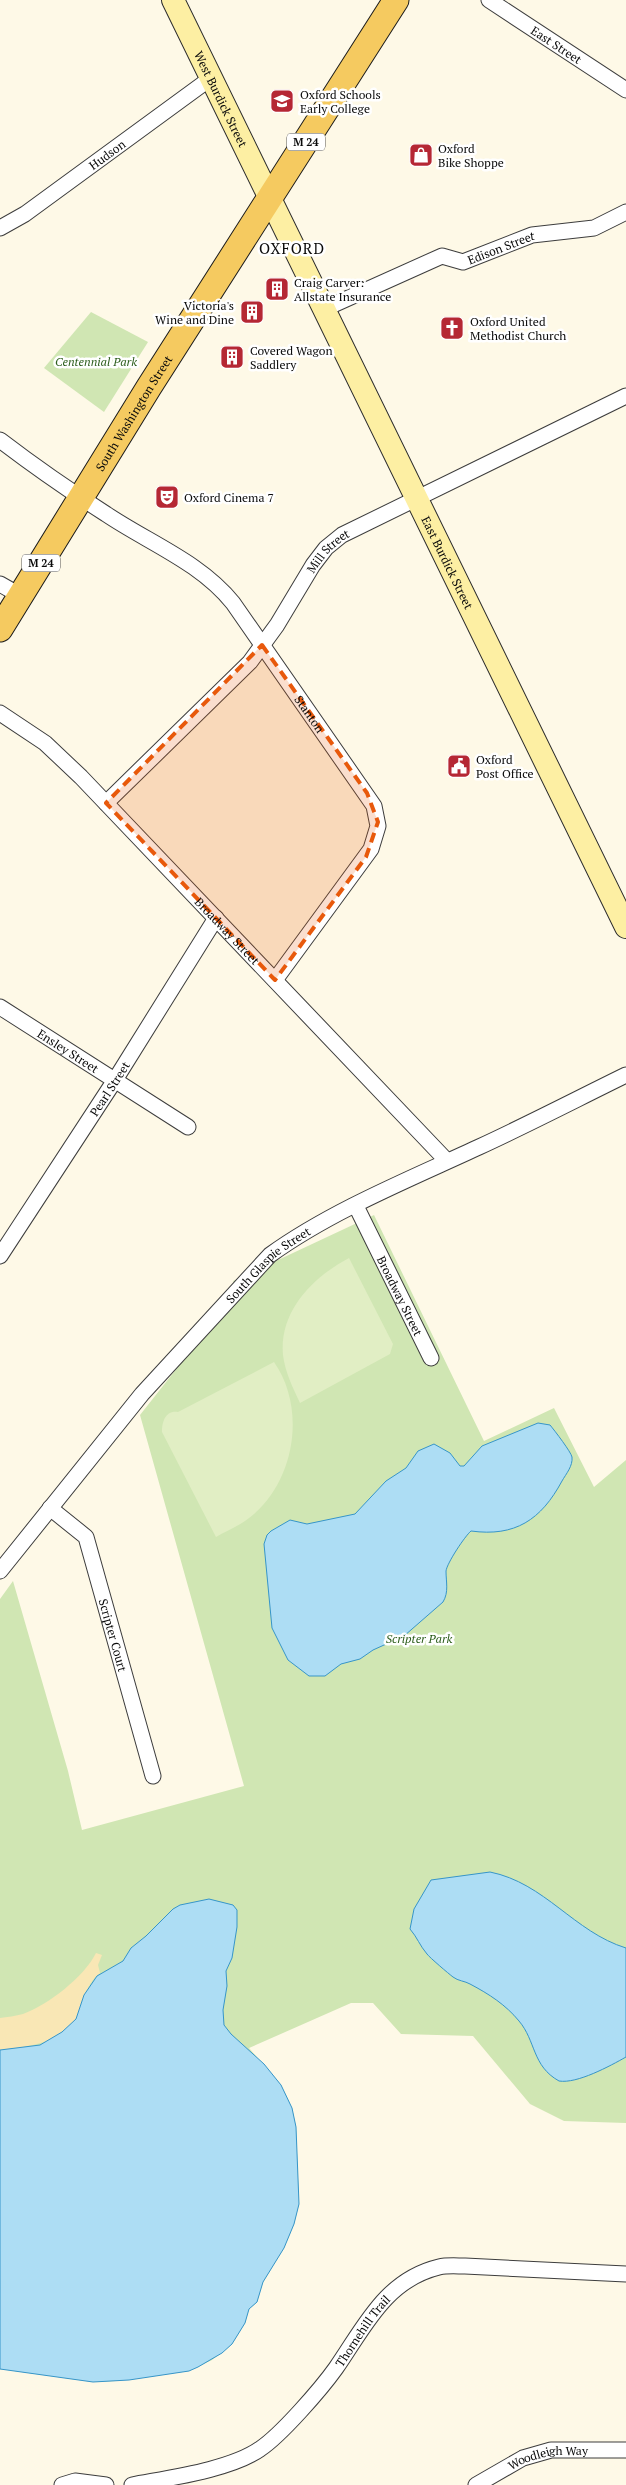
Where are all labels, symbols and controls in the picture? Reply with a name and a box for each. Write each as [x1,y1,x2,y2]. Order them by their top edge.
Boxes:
street label: East Street [528,22,585,67]
street label: West Burdick Street [192,48,251,150]
place label: Oxford Schools Early College [300,87,381,116]
school or university icon: Oxford Schools Early College [269,88,295,114]
road number: M 24 [287,134,325,150]
street label: Hudson [86,136,128,172]
place label: Oxford Bike Shoppe [438,141,504,170]
shop icon: Oxford Bike Shoppe [408,142,434,168]
street label: Edison Street [465,227,536,267]
district label: OXFORD [259,238,325,258]
place label: Craig Carver: Allstate Insurance [294,275,391,304]
building icon: Craig Carver: Allstate Insurance [264,276,290,302]
place label: Victoria's Wine and Dine [155,298,234,327]
building icon: Victoria's Wine and Dine [239,299,265,325]
place label: Oxford United Methodist Church [470,314,566,343]
church icon: Oxford United Methodist Church [439,315,465,341]
place label: Covered Wagon Saddlery [250,343,333,372]
building icon: Covered Wagon Saddlery [219,344,245,370]
street label: South Washington Street [92,352,175,473]
park label: Centennial Park [55,354,137,369]
theatre icon: Oxford Cinema 7 [154,484,180,510]
place label: Oxford Cinema 7 [184,490,274,505]
street label: East Burdick Street [419,514,477,612]
street label: Mill Street [303,525,352,575]
road number: M 24 [22,554,60,572]
street label: Stanton [292,692,328,735]
place label: Oxford Post Office [476,752,534,781]
public building icon: Oxford Post Office [446,753,472,779]
street label: Broadway Street [192,894,263,968]
street label: Ensley Street [35,1025,102,1076]
street label: Pearl Street [86,1058,133,1119]
street label: South Glaspie Street [222,1223,313,1306]
street label: Broadway Street [374,1253,427,1339]
street label: Scripter Court [96,1597,131,1674]
park label: Scripter Park [386,1631,453,1646]
street label: Thornehill Trail [332,2291,393,2369]
street label: Woodleigh Way [505,2443,589,2473]

